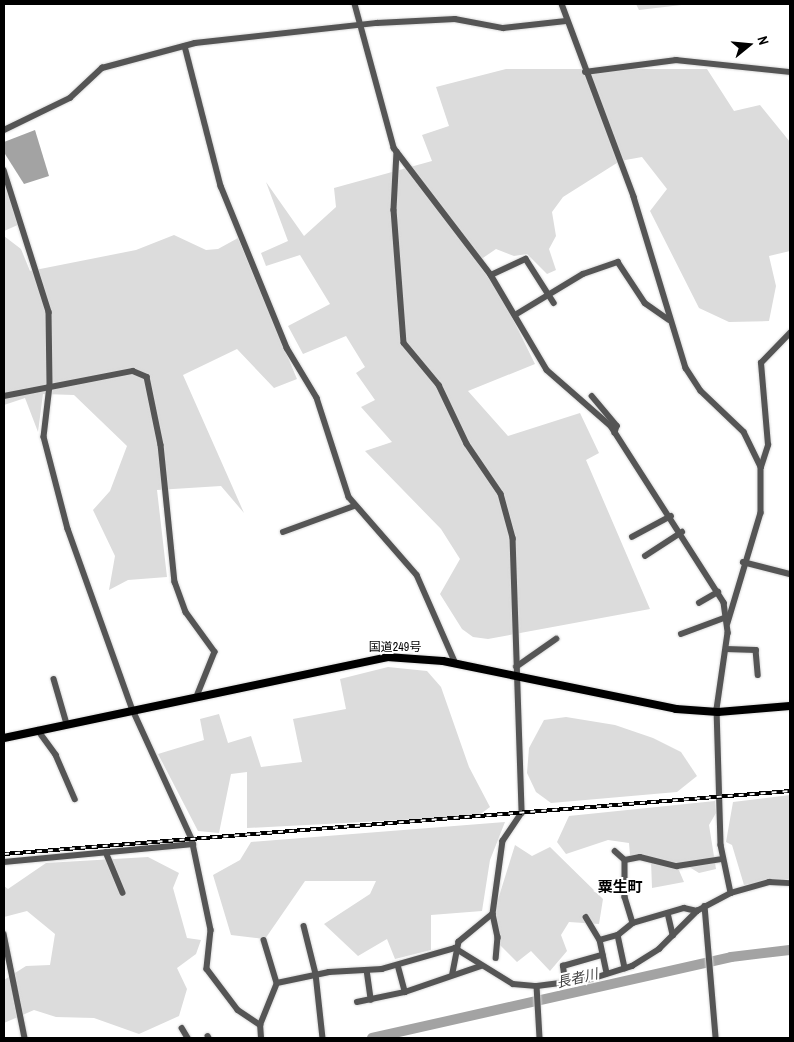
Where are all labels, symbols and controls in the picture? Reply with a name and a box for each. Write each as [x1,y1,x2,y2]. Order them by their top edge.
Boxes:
north arrow [724,20,774,70]
text: N [754,34,773,47]
street label: 国道249号 [369,641,421,655]
district label: 粟生町 [598,878,642,896]
water label: 長者川 [555,965,599,991]

